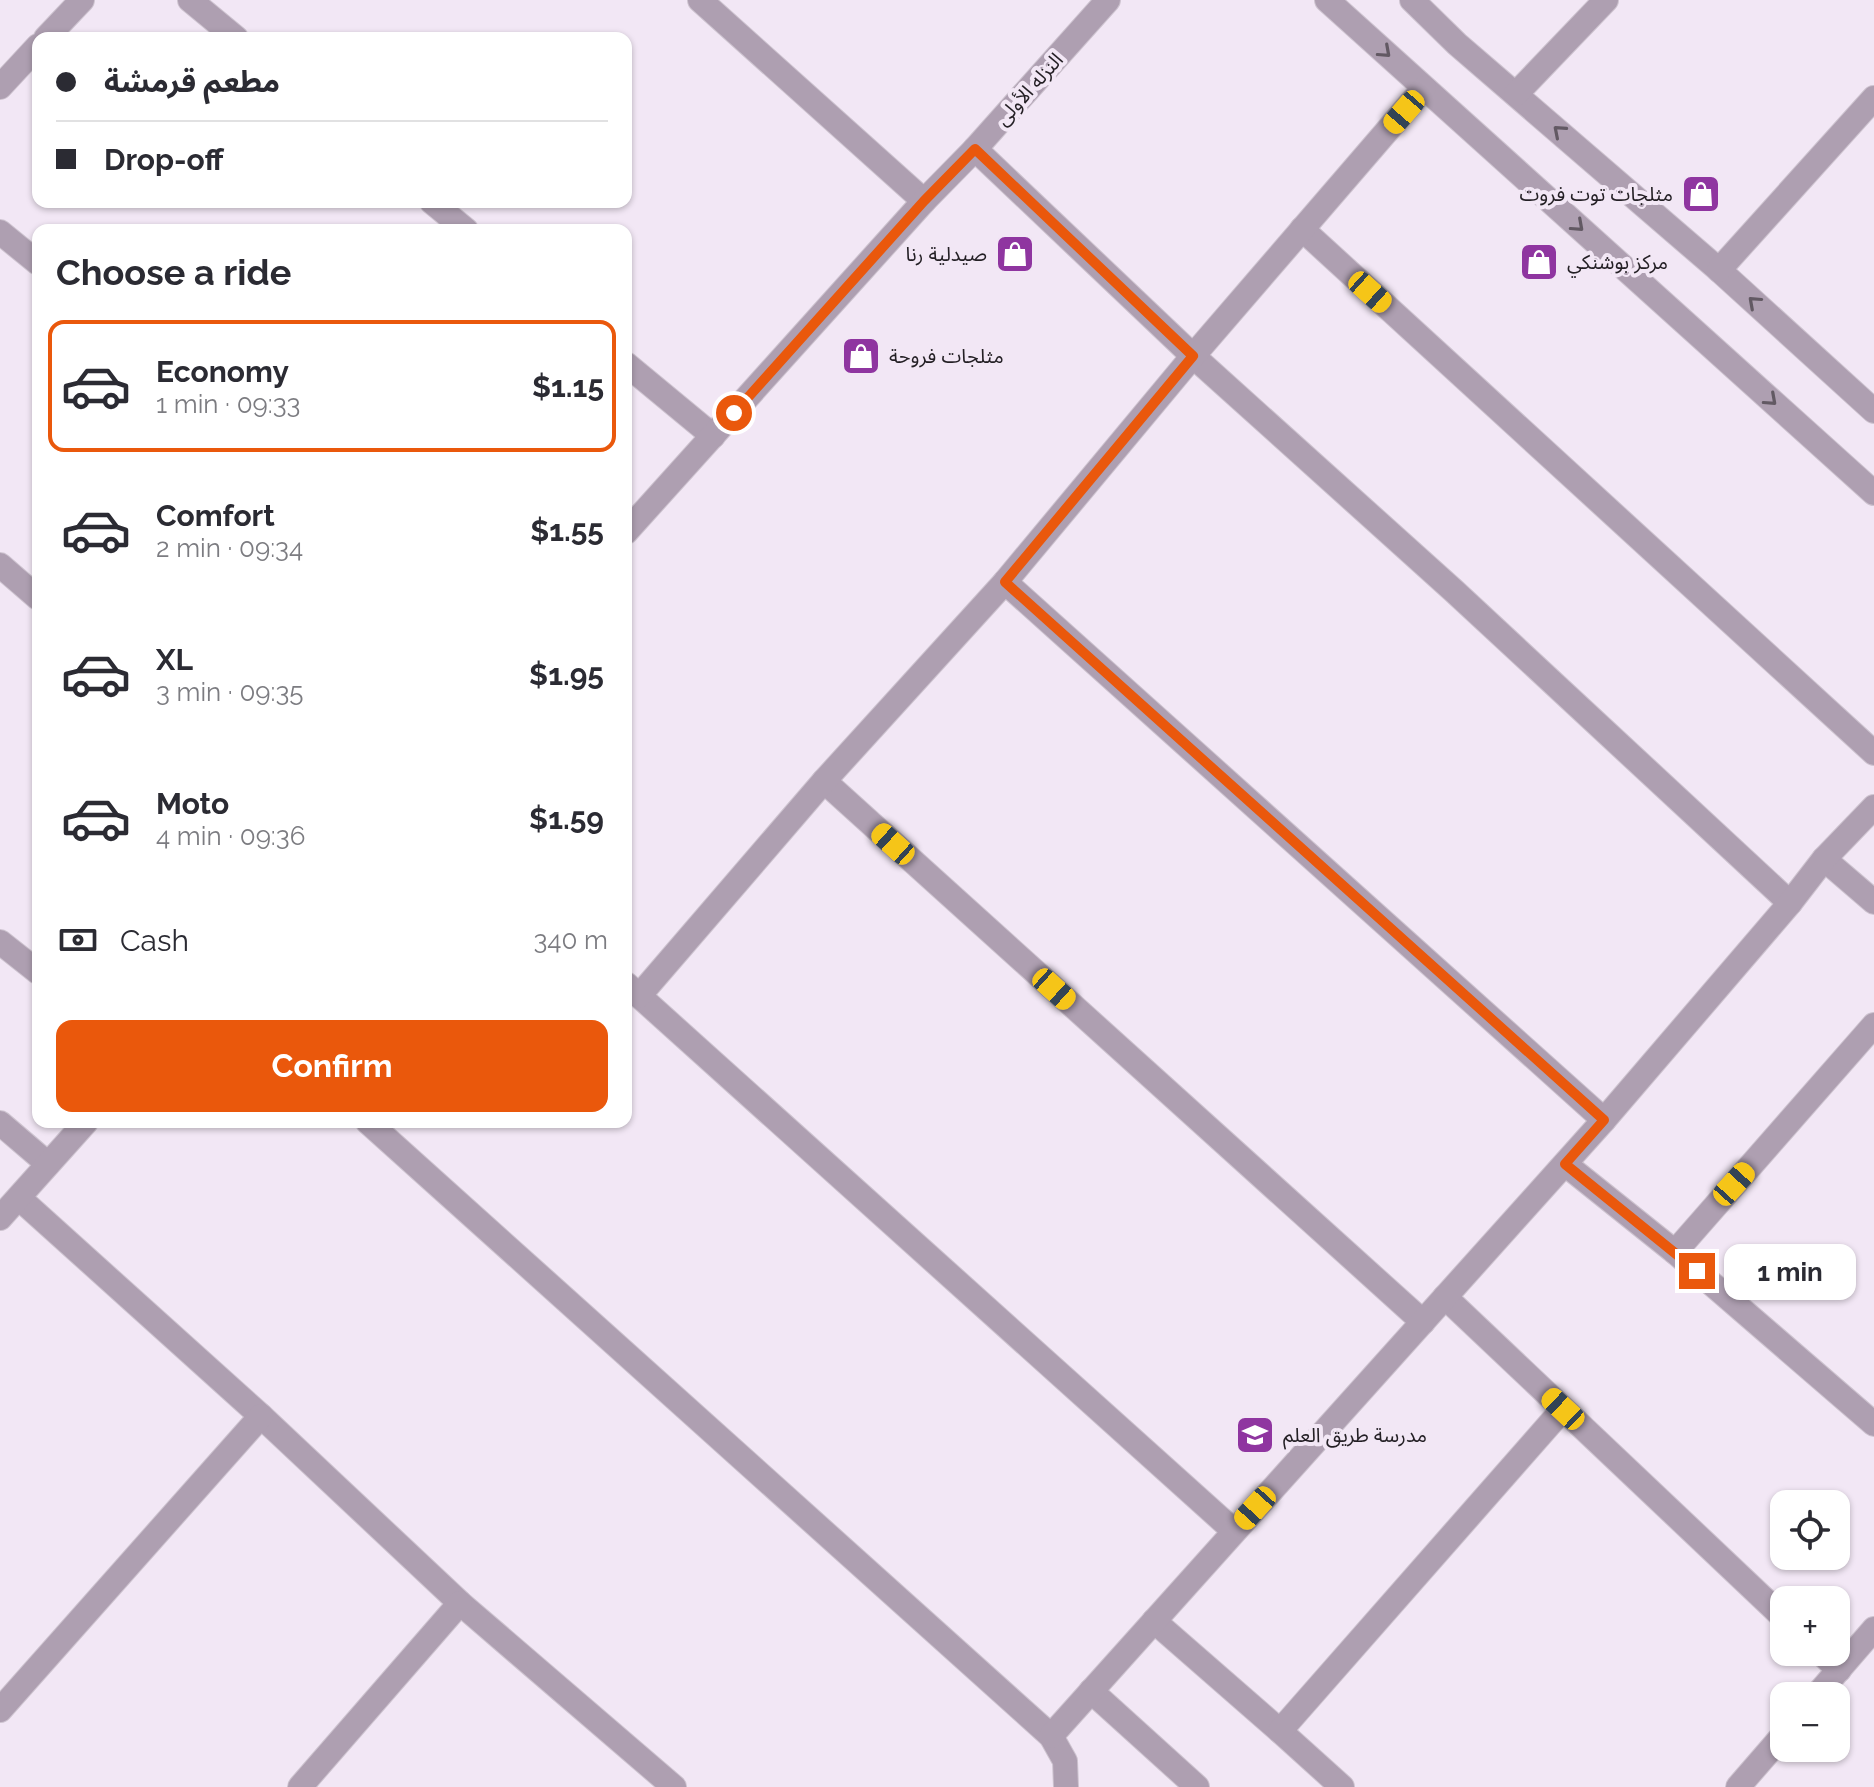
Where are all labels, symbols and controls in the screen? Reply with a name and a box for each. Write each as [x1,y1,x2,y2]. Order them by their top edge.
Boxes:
one-way arrow [1375,43,1390,57]
street label: النزله الأولى [990,48,1068,130]
text: مطعم قرمشة [104,64,280,99]
car [1379,86,1429,138]
one-way arrow [1553,126,1568,141]
text: Drop-off [104,142,224,177]
shop icon: مثلجات توت فروت [1680,173,1722,215]
place label: مثلجات توت فروت [1519,182,1673,206]
one-way arrow [1568,217,1583,231]
shop icon: صيدلية رنا [994,233,1036,275]
shop icon: مركز بوشنكي [1518,241,1560,283]
place label: صيدلية رنا [905,242,987,266]
place label: مركز بوشنكي [1567,250,1668,278]
text: Choose a ride [56,251,291,293]
car [1344,267,1396,317]
one-way arrow [1749,297,1764,312]
shop icon: مثلجات فروحة [840,335,882,377]
place label: مثلجات فروحة [889,344,1004,368]
icon: car [60,350,132,422]
text: Economy [156,354,289,389]
text: $1.15 [532,369,604,404]
text: 1 min · 09:33 [156,389,300,419]
one-way arrow [1762,391,1776,406]
route start [716,395,752,431]
icon: car [60,494,132,566]
text: Comfort [156,498,275,533]
text: $1.55 [530,513,604,548]
text: 2 min · 09:34 [156,533,303,563]
icon: car [60,638,132,710]
text: XL [156,642,193,677]
text: $1.95 [529,657,604,692]
text: 3 min · 09:35 [156,677,304,707]
icon: car [60,782,132,854]
text: Moto [156,786,229,821]
text: $1.59 [529,801,604,836]
car [867,819,919,869]
text: 4 min · 09:36 [156,821,305,851]
icon: cash [56,918,100,962]
text: Cash [120,923,189,958]
text: 340 m [533,925,608,955]
car [1028,964,1080,1014]
button: Confirm [56,1020,608,1112]
car [1709,1158,1759,1210]
callout: 1 min [1725,1243,1857,1299]
route end [1679,1253,1715,1289]
text: 1 min [1757,1257,1823,1287]
car [1537,1384,1589,1434]
school or university icon: مدرسة طريق العلم [1234,1414,1276,1456]
place label: مدرسة طريق العلم [1283,1423,1427,1450]
car [1230,1482,1280,1534]
map controls [1770,1490,1850,1762]
button: locate [1770,1490,1850,1570]
button: + [1770,1586,1850,1666]
button: − [1770,1682,1850,1762]

